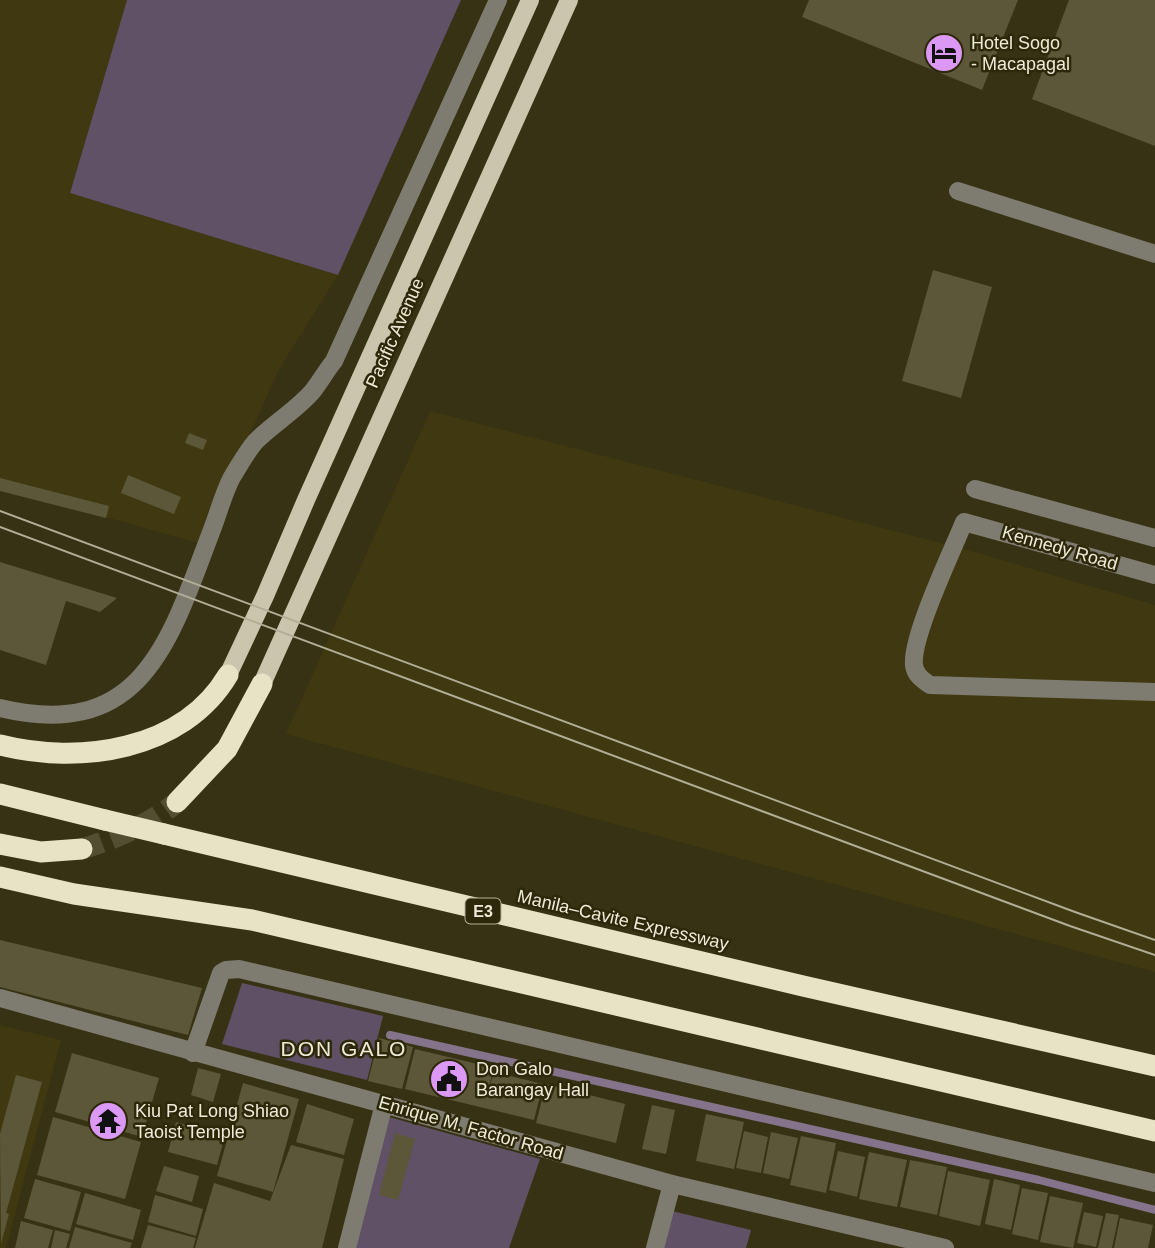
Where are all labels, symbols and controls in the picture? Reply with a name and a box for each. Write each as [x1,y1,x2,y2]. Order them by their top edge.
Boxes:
hotel icon: Hotel Sogo - Macapagal [923,32,965,74]
place label: Hotel Sogo - Macapagal [971,33,1070,74]
street label: Pacific Avenue [362,275,428,391]
street label: Kennedy Road [1000,522,1120,574]
street label: Manila–Cavite Expressway [515,886,731,954]
road number: E3 [466,898,500,923]
district label: DON GALO [281,1037,407,1060]
public building icon: Don Galo Barangay Hall [428,1058,470,1100]
place label: Don Galo Barangay Hall [476,1059,589,1100]
street label: Enrique M. Factor Road [376,1092,566,1164]
temple icon: Kiu Pat Long Shiao Taoist Temple [87,1100,129,1142]
place label: Kiu Pat Long Shiao Taoist Temple [135,1101,289,1142]

